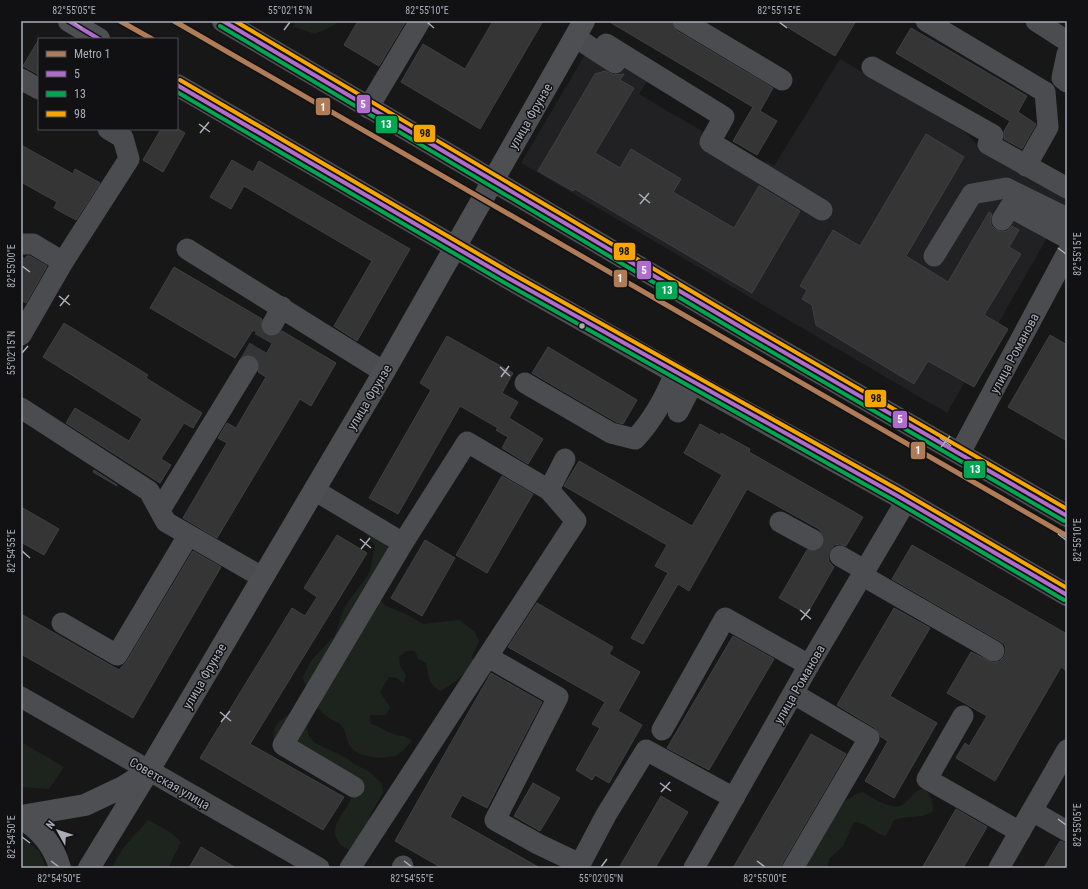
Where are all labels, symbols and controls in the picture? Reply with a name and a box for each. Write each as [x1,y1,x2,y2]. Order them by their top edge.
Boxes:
text: 82°55'05"E [52,5,96,16]
text: 55°02'15"N [268,5,312,16]
text: 82°55'10"E [405,5,449,16]
text: 82°55'15"E [757,5,801,16]
legend [38,38,178,130]
text: Metro 1 [74,47,110,61]
text: 5 [74,67,80,81]
street label: улица Фрунзе [506,81,555,152]
text: 13 [74,87,86,101]
line badge: 5 [356,94,371,114]
line badge: 1 [315,97,331,116]
text: 5 [360,98,366,111]
text: 1 [320,101,326,114]
text: 98 [74,107,86,121]
line badge: 13 [375,115,398,134]
text: 13 [380,118,392,131]
line badge: 98 [413,124,436,143]
text: 98 [419,127,431,140]
text: 82°55'15"E [1072,232,1083,276]
line badge: 98 [613,242,636,261]
text: 82°55'00"E [6,244,17,288]
text: 98 [618,245,630,258]
line badge: 5 [636,260,652,280]
text: 5 [641,264,647,277]
line badge: 1 [613,269,628,288]
text: 1 [617,272,623,285]
line badge: 13 [655,281,678,300]
text: 13 [661,284,673,297]
street label: улица Романова [987,311,1042,396]
unlabelled marker [577,321,587,331]
text: 55°02'15"N [6,331,17,375]
street label: улица Фрунзе [344,362,395,433]
line badge: 98 [864,389,887,408]
text: 98 [870,392,882,405]
line badge: 5 [892,410,908,429]
text: 5 [897,413,903,426]
line badge: 1 [910,441,926,460]
text: 1 [915,444,921,457]
line badge: 13 [963,460,986,479]
text: 13 [969,463,981,476]
text: 82°55'10"E [1072,518,1083,562]
text: 82°54'55"E [6,529,17,573]
street label: улица Фрунзе [180,641,229,712]
street label: улица Романова [771,642,828,726]
street label: Советская улица [127,754,213,813]
text: 82°55'05"E [1072,803,1083,847]
north arrow [38,811,78,851]
text: 82°54'50"E [6,815,17,859]
text: N [43,818,58,832]
text: 82°54'50"E [37,873,81,884]
text: 82°54'55"E [390,873,434,884]
text: 55°02'05"N [579,873,623,884]
text: 82°55'00"E [743,873,787,884]

